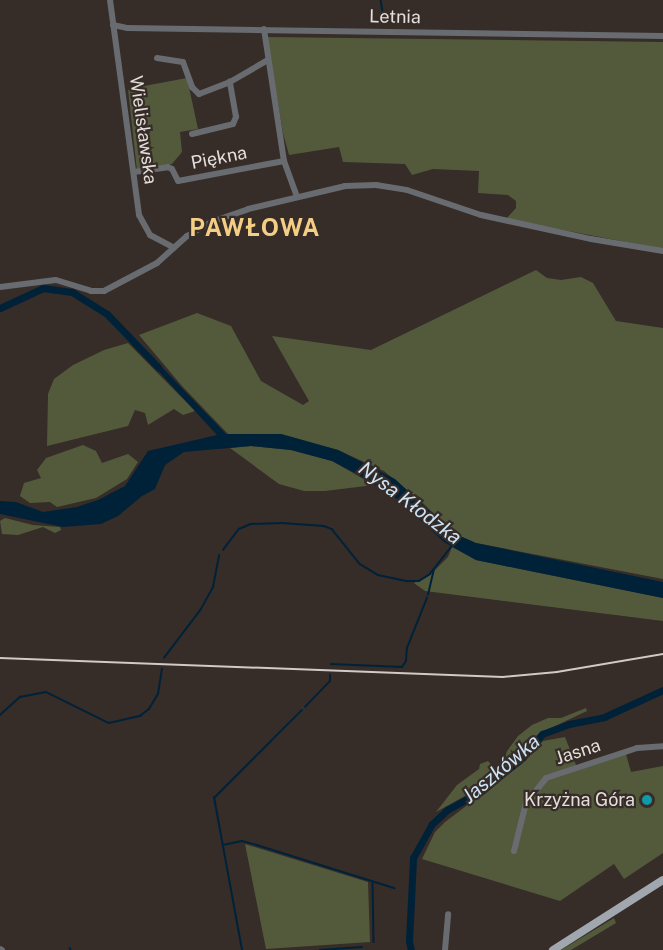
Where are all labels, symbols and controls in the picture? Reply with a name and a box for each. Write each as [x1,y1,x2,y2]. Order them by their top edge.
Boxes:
street label: Letnia [369,6,421,28]
street label: Wielisławska [125,74,161,186]
street label: Piękna [189,142,249,174]
district label: PAWŁOWA [189,214,321,242]
water label: Nysa Kłodzka [354,456,466,550]
water label: Jaszkówka [457,730,545,808]
street label: Jasna [553,735,603,769]
place label: Krzyżna Góra [524,789,635,811]
marker: Krzyżna Góra [640,793,654,807]

